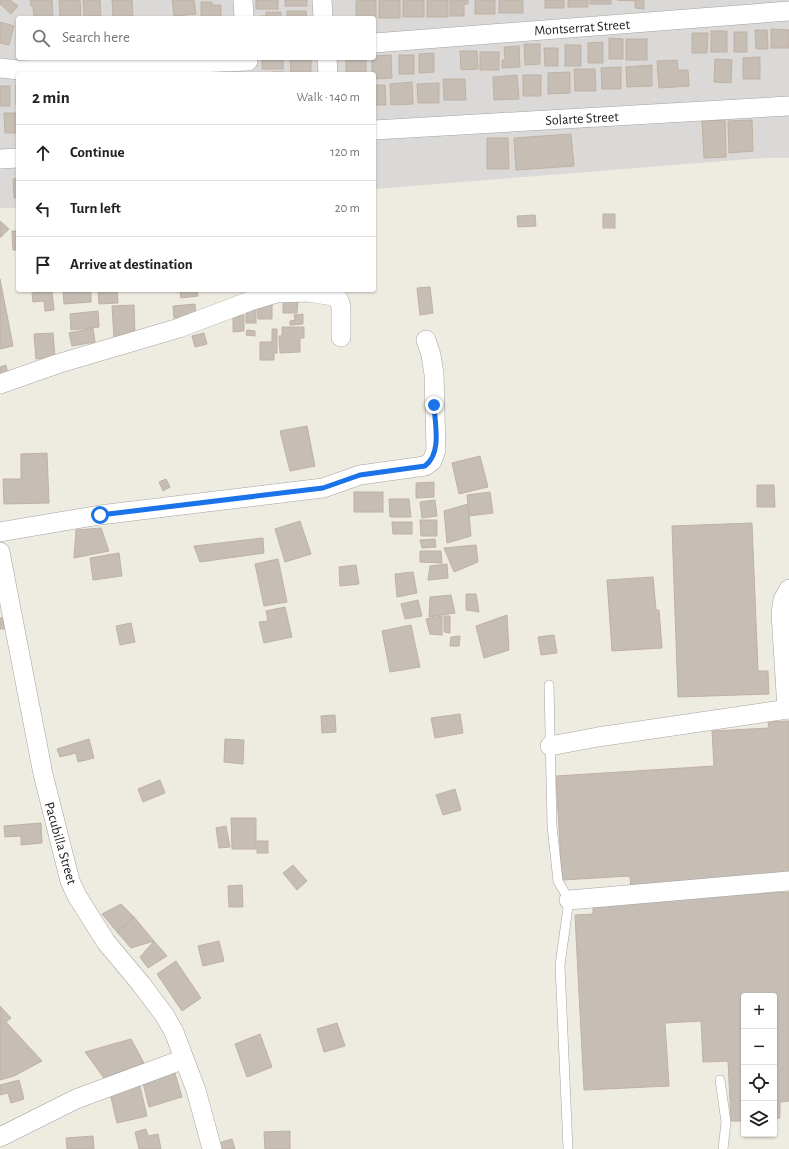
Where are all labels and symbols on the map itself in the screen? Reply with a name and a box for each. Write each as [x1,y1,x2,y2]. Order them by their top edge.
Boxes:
street label: Montserrat Street [534,18,631,38]
street label: Solarte Street [545,110,620,128]
route end [425,396,443,414]
route start [91,506,109,524]
street label: Pacubilla Street [42,800,79,887]

